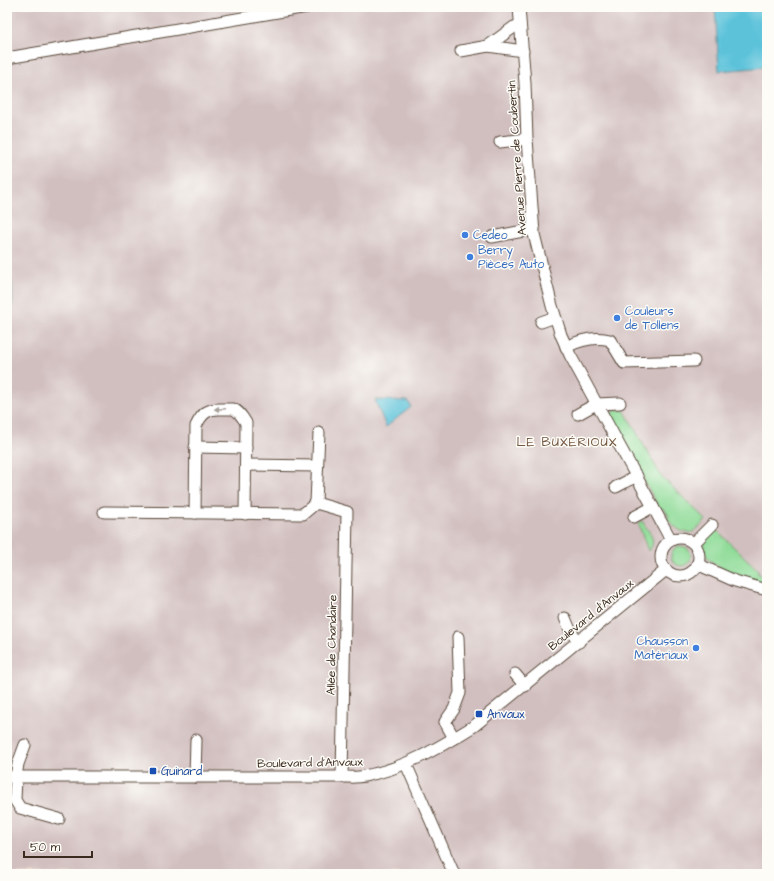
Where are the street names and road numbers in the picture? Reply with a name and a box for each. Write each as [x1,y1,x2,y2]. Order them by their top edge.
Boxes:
street label: Avenue Pierre de Coubertin [503,80,531,236]
street label: Boulevard d'Anvaux [545,575,638,655]
street label: Allée de Chandaire [323,594,341,695]
street label: Boulevard d'Anvaux [257,754,363,772]

